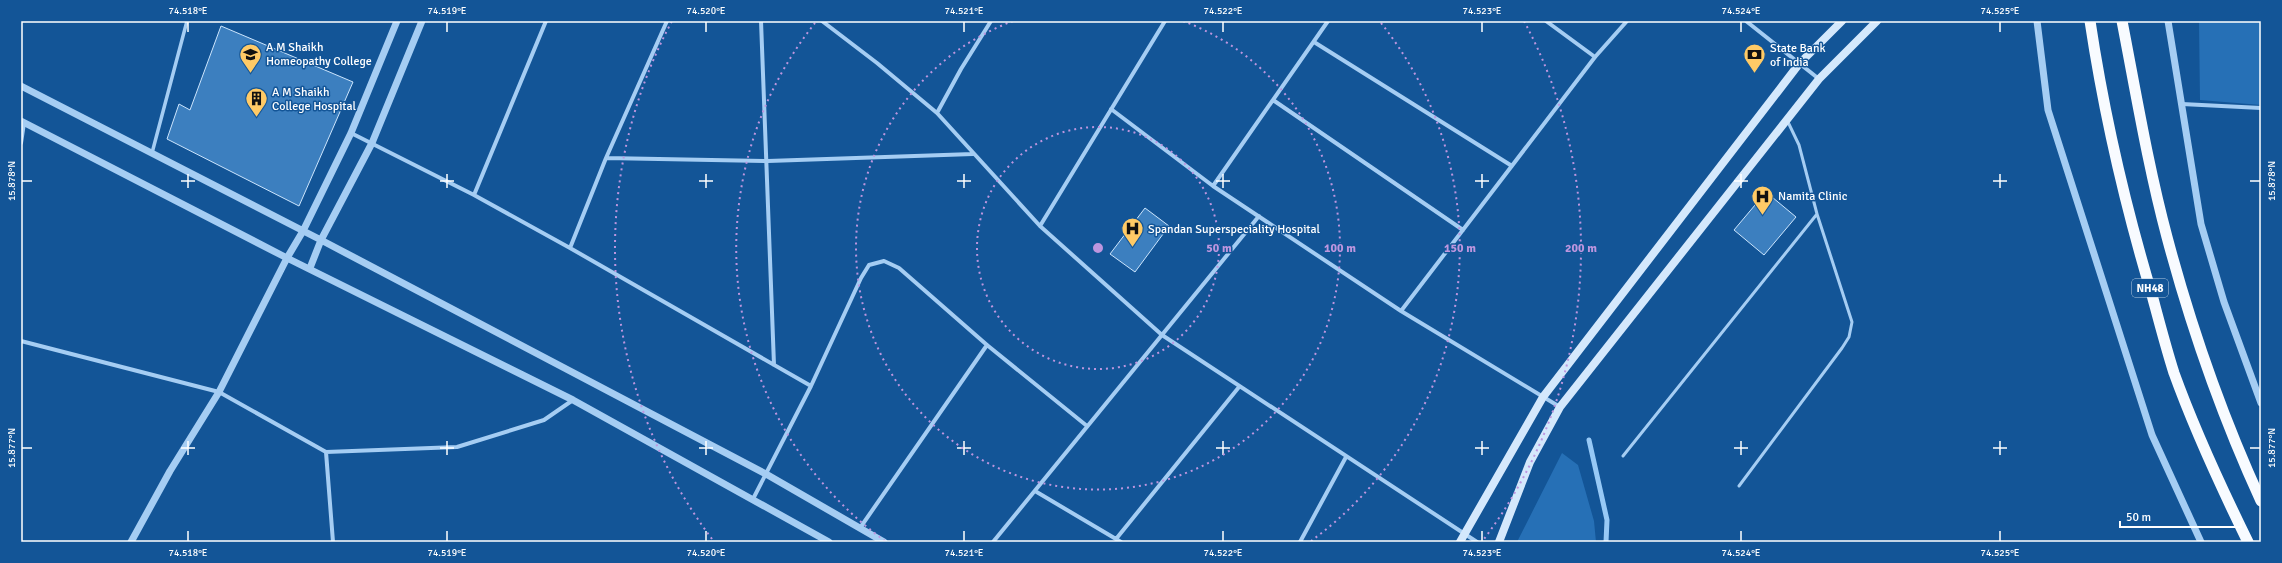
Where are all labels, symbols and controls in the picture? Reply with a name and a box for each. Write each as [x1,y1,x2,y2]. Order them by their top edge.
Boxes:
text: 74.518°E [169,5,208,17]
text: 74.519°E [428,5,467,17]
text: 74.520°E [687,5,726,17]
text: 74.521°E [945,5,984,17]
text: 74.522°E [1204,5,1243,17]
text: 74.523°E [1463,5,1502,17]
text: 74.524°E [1722,5,1761,17]
text: 74.525°E [1981,5,2020,17]
place label: A M Shaikh Homeopathy College [266,40,372,69]
school or university icon: A M Shaikh Homeopathy College [238,41,264,74]
place label: State Bank of India [1770,41,1825,70]
bank icon: State Bank of India [1742,42,1768,75]
place label: A M Shaikh College Hospital [272,85,357,114]
building icon: A M Shaikh College Hospital [243,86,269,119]
text: 15.878°N [6,161,18,201]
text: 15.878°N [2266,161,2278,201]
hospital icon: Namita Clinic [1749,183,1775,216]
place label: Namita Clinic [1778,189,1848,204]
hospital icon: Spandan Superspeciality Hospital [1120,216,1146,249]
place label: Spandan Superspeciality Hospital [1148,222,1321,237]
centre of rings [1091,241,1105,255]
text: 50 m [1206,241,1232,256]
text: 100 m [1324,241,1356,256]
text: 150 m [1444,241,1476,256]
text: 200 m [1565,241,1597,256]
road number: NH48 [2132,279,2168,297]
text: 15.877°N [6,428,18,468]
text: 15.877°N [2266,428,2278,468]
scale bar [2120,503,2241,529]
text: 50 m [2126,510,2151,525]
text: 74.518°E [169,547,208,559]
text: 74.519°E [428,547,467,559]
text: 74.520°E [687,547,726,559]
text: 74.521°E [945,547,984,559]
text: 74.522°E [1204,547,1243,559]
text: 74.523°E [1463,547,1502,559]
text: 74.524°E [1722,547,1761,559]
text: 74.525°E [1981,547,2020,559]

